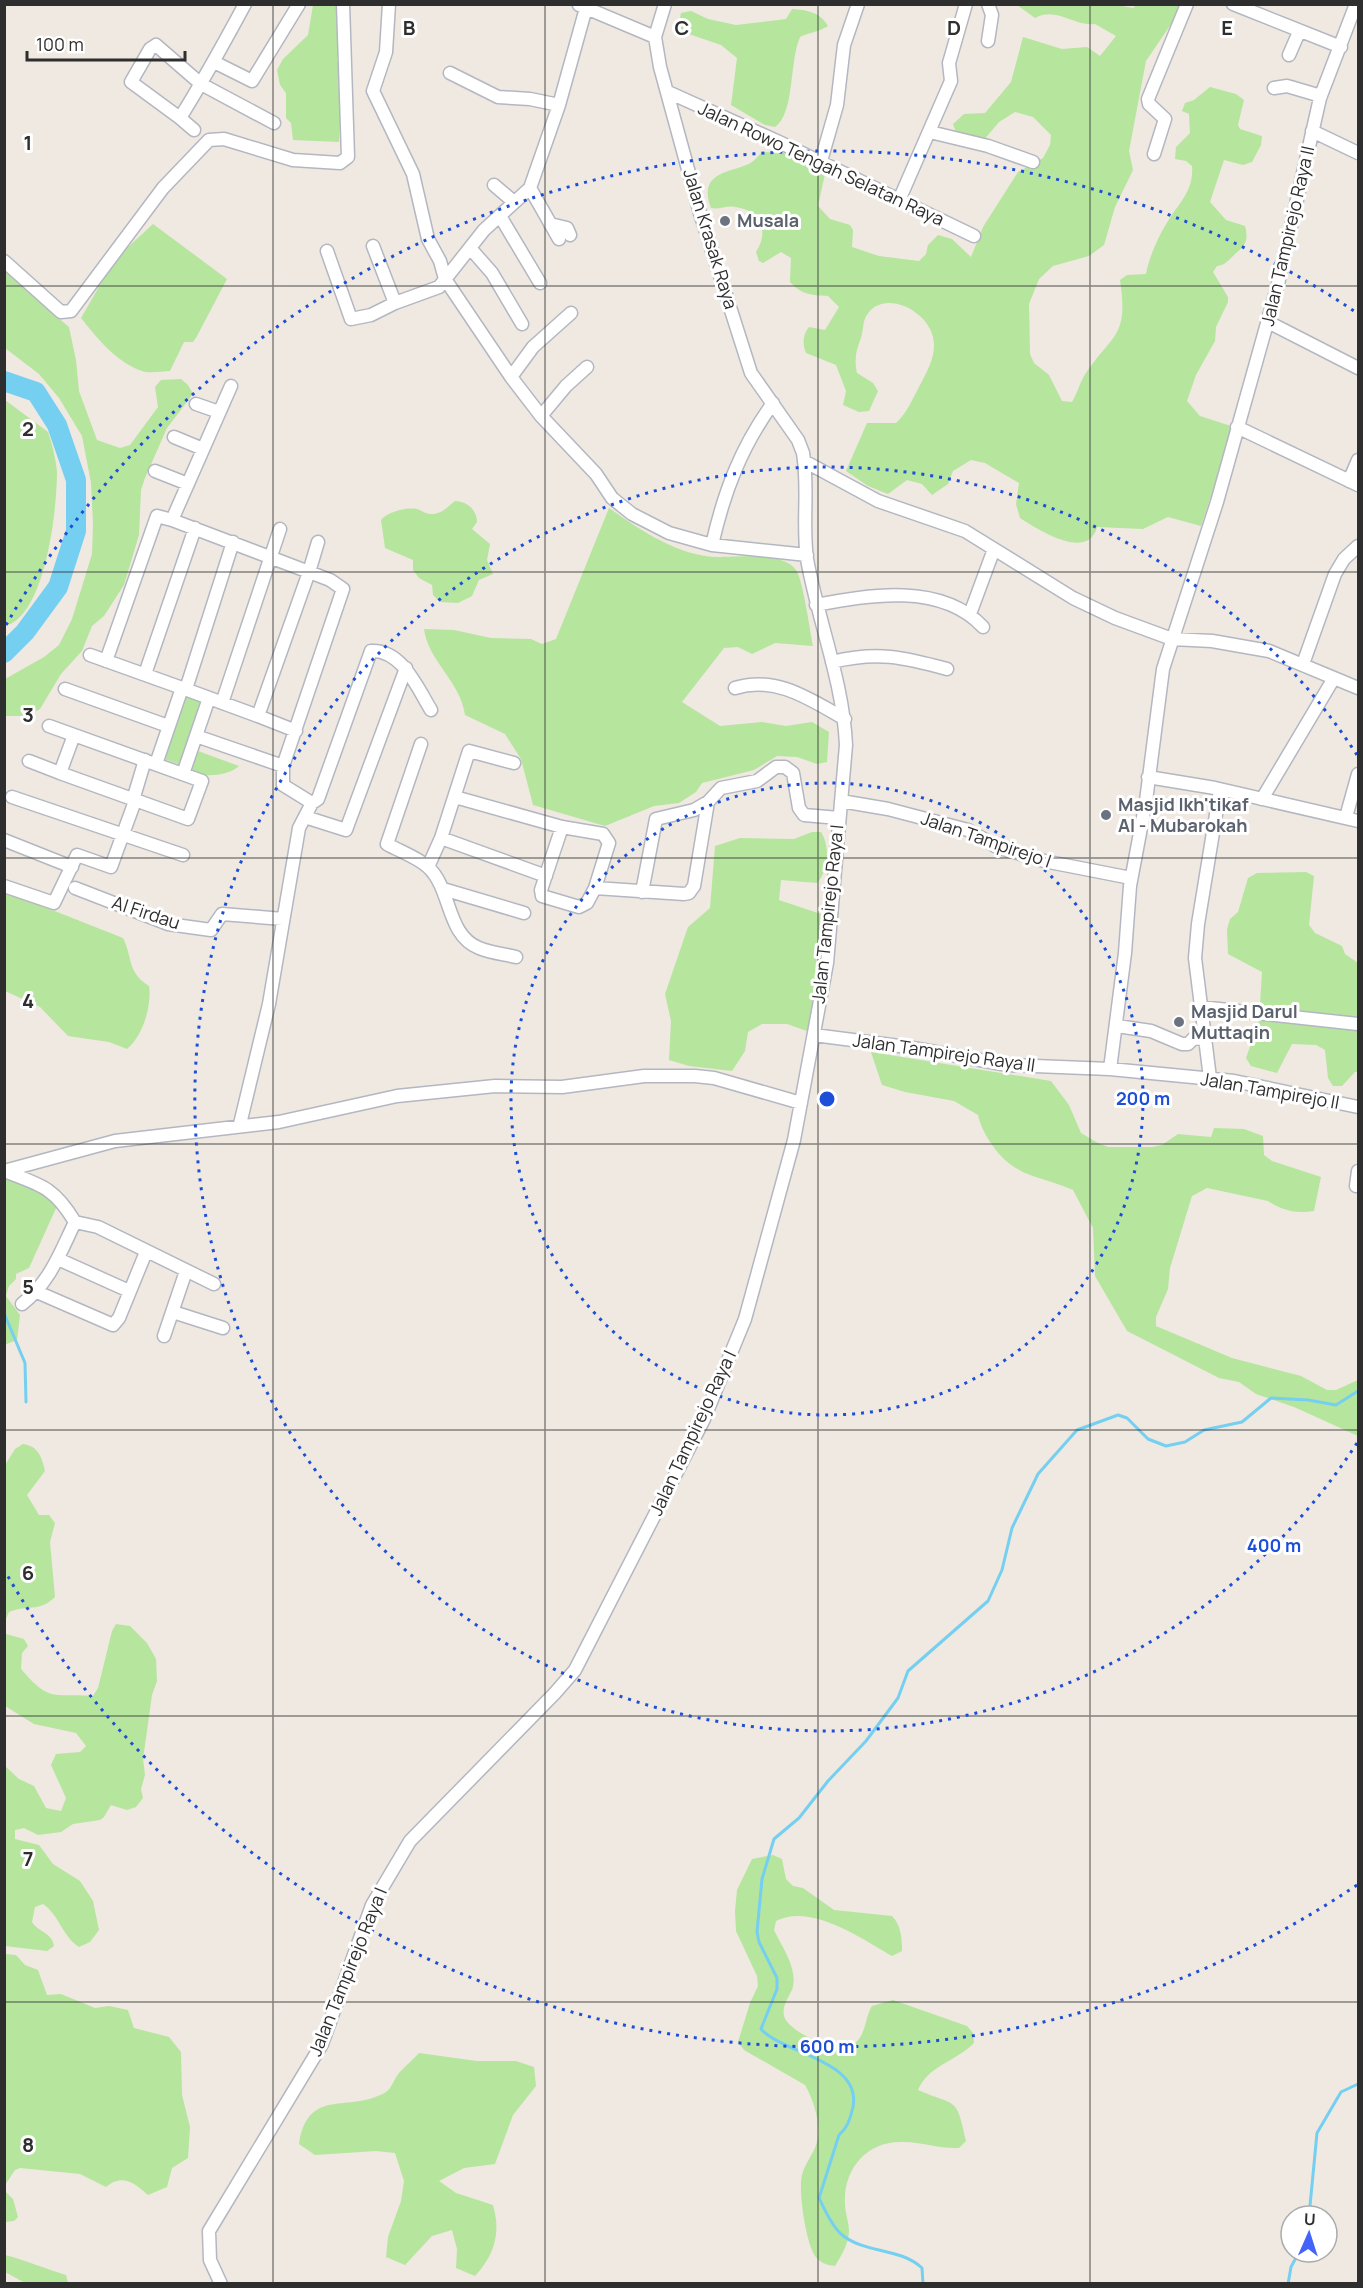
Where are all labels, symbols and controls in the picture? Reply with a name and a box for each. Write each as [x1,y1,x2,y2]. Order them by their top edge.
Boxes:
text: B [403,14,416,41]
text: C [675,14,689,41]
text: D [947,14,961,41]
text: E [1221,14,1233,41]
scale bar [27,24,184,62]
text: 100 m [36,32,84,56]
street label: Jalan Rowo Tengah Selatan Raya [695,95,948,231]
text: 1 [24,129,32,156]
street label: Jalan Tampirejo Raya II [1255,143,1319,328]
street label: Jalan Krasak Raya [678,166,744,312]
place label: Musala [737,208,799,232]
marker: Musala [718,214,732,228]
text: 2 [22,415,34,442]
text: 3 [22,701,34,728]
place label: Masjid Ikh'tikaf Al - Mubarokah [1118,792,1249,837]
street label: Jalan Tampirejo I [918,806,1055,873]
marker: Masjid Ikh'tikaf Al - Mubarokah [1099,808,1113,822]
street label: Jalan Tampirejo Raya I [806,823,848,1005]
street label: Al Firdau [109,890,183,934]
text: 4 [22,987,34,1014]
place label: Masjid Darul Muttaqin [1191,999,1298,1044]
marker: Masjid Darul Muttaqin [1172,1015,1186,1029]
street label: Jalan Tampirejo Raya II [851,1027,1037,1077]
street label: Jalan Tampirejo II [1199,1066,1341,1114]
text: 200 m [1116,1086,1170,1110]
centre of rings [817,1089,837,1109]
text: 5 [22,1273,34,1300]
street label: Jalan Tampirejo Raya I [643,1346,741,1519]
text: 400 m [1247,1533,1301,1557]
text: 6 [22,1559,34,1586]
text: 7 [23,1845,33,1872]
street label: Jalan Tampirejo Raya I [302,1884,392,2059]
text: 600 m [800,2034,854,2058]
text: 8 [22,2131,34,2158]
north arrow [1279,2204,1339,2264]
text: U [1303,2208,1316,2230]

